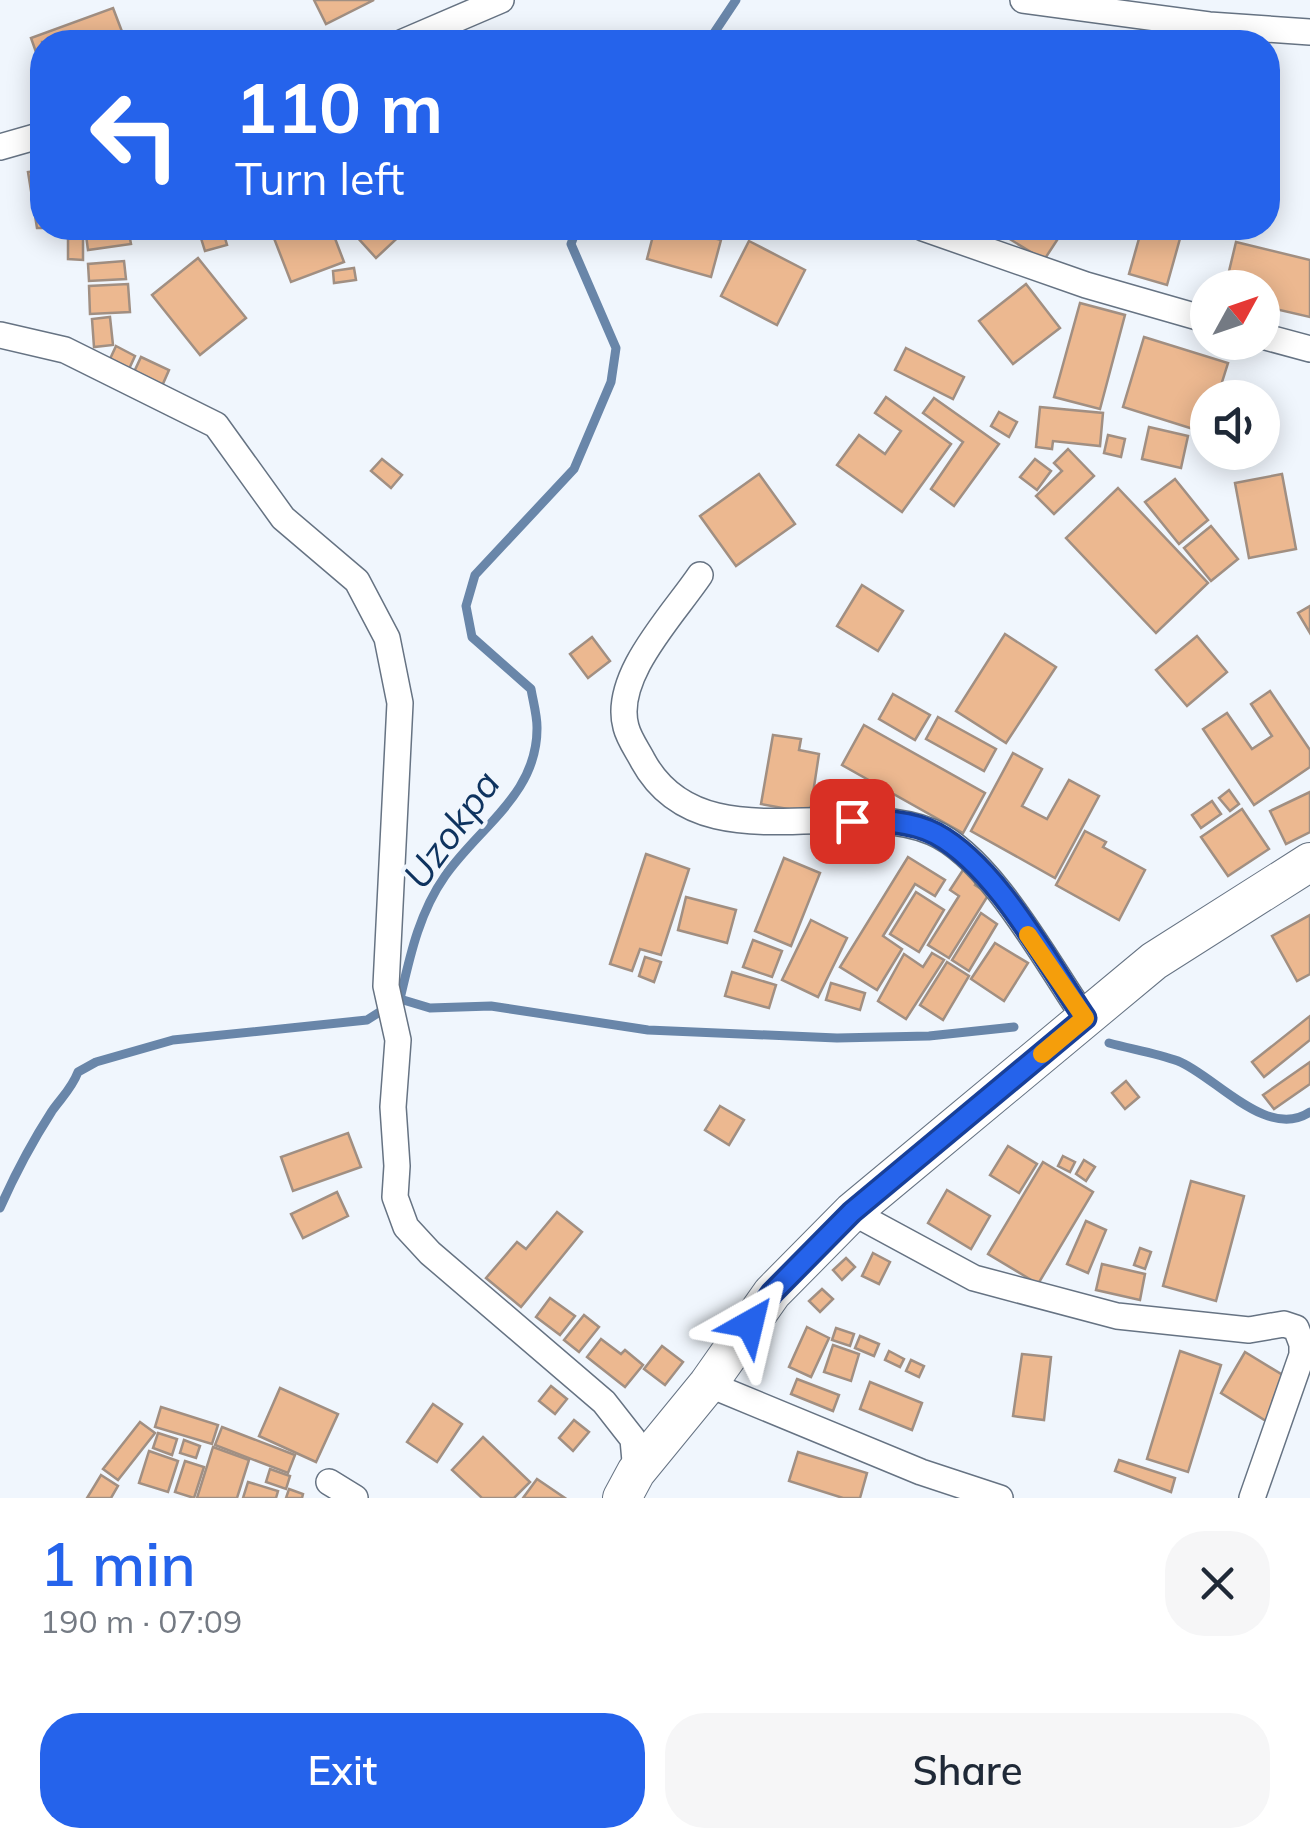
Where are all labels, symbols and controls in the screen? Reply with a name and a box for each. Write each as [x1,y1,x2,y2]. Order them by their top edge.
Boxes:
text: 110 m [235,63,443,151]
icon: left [70,70,200,200]
text: Turn left [235,150,404,206]
north arrow [1190,270,1280,360]
map controls [1190,270,1280,470]
button: sound [1190,380,1280,470]
water label: Uzokpa [392,761,510,897]
pin [810,779,895,864]
icon: arrive [825,794,880,849]
position arrow [698,1272,802,1376]
text: 1 min [40,1526,196,1601]
button: close [1165,1531,1270,1636]
text: 190 m · 07:09 [40,1601,242,1641]
button: Exit [40,1713,645,1828]
button: Share [665,1713,1270,1828]

